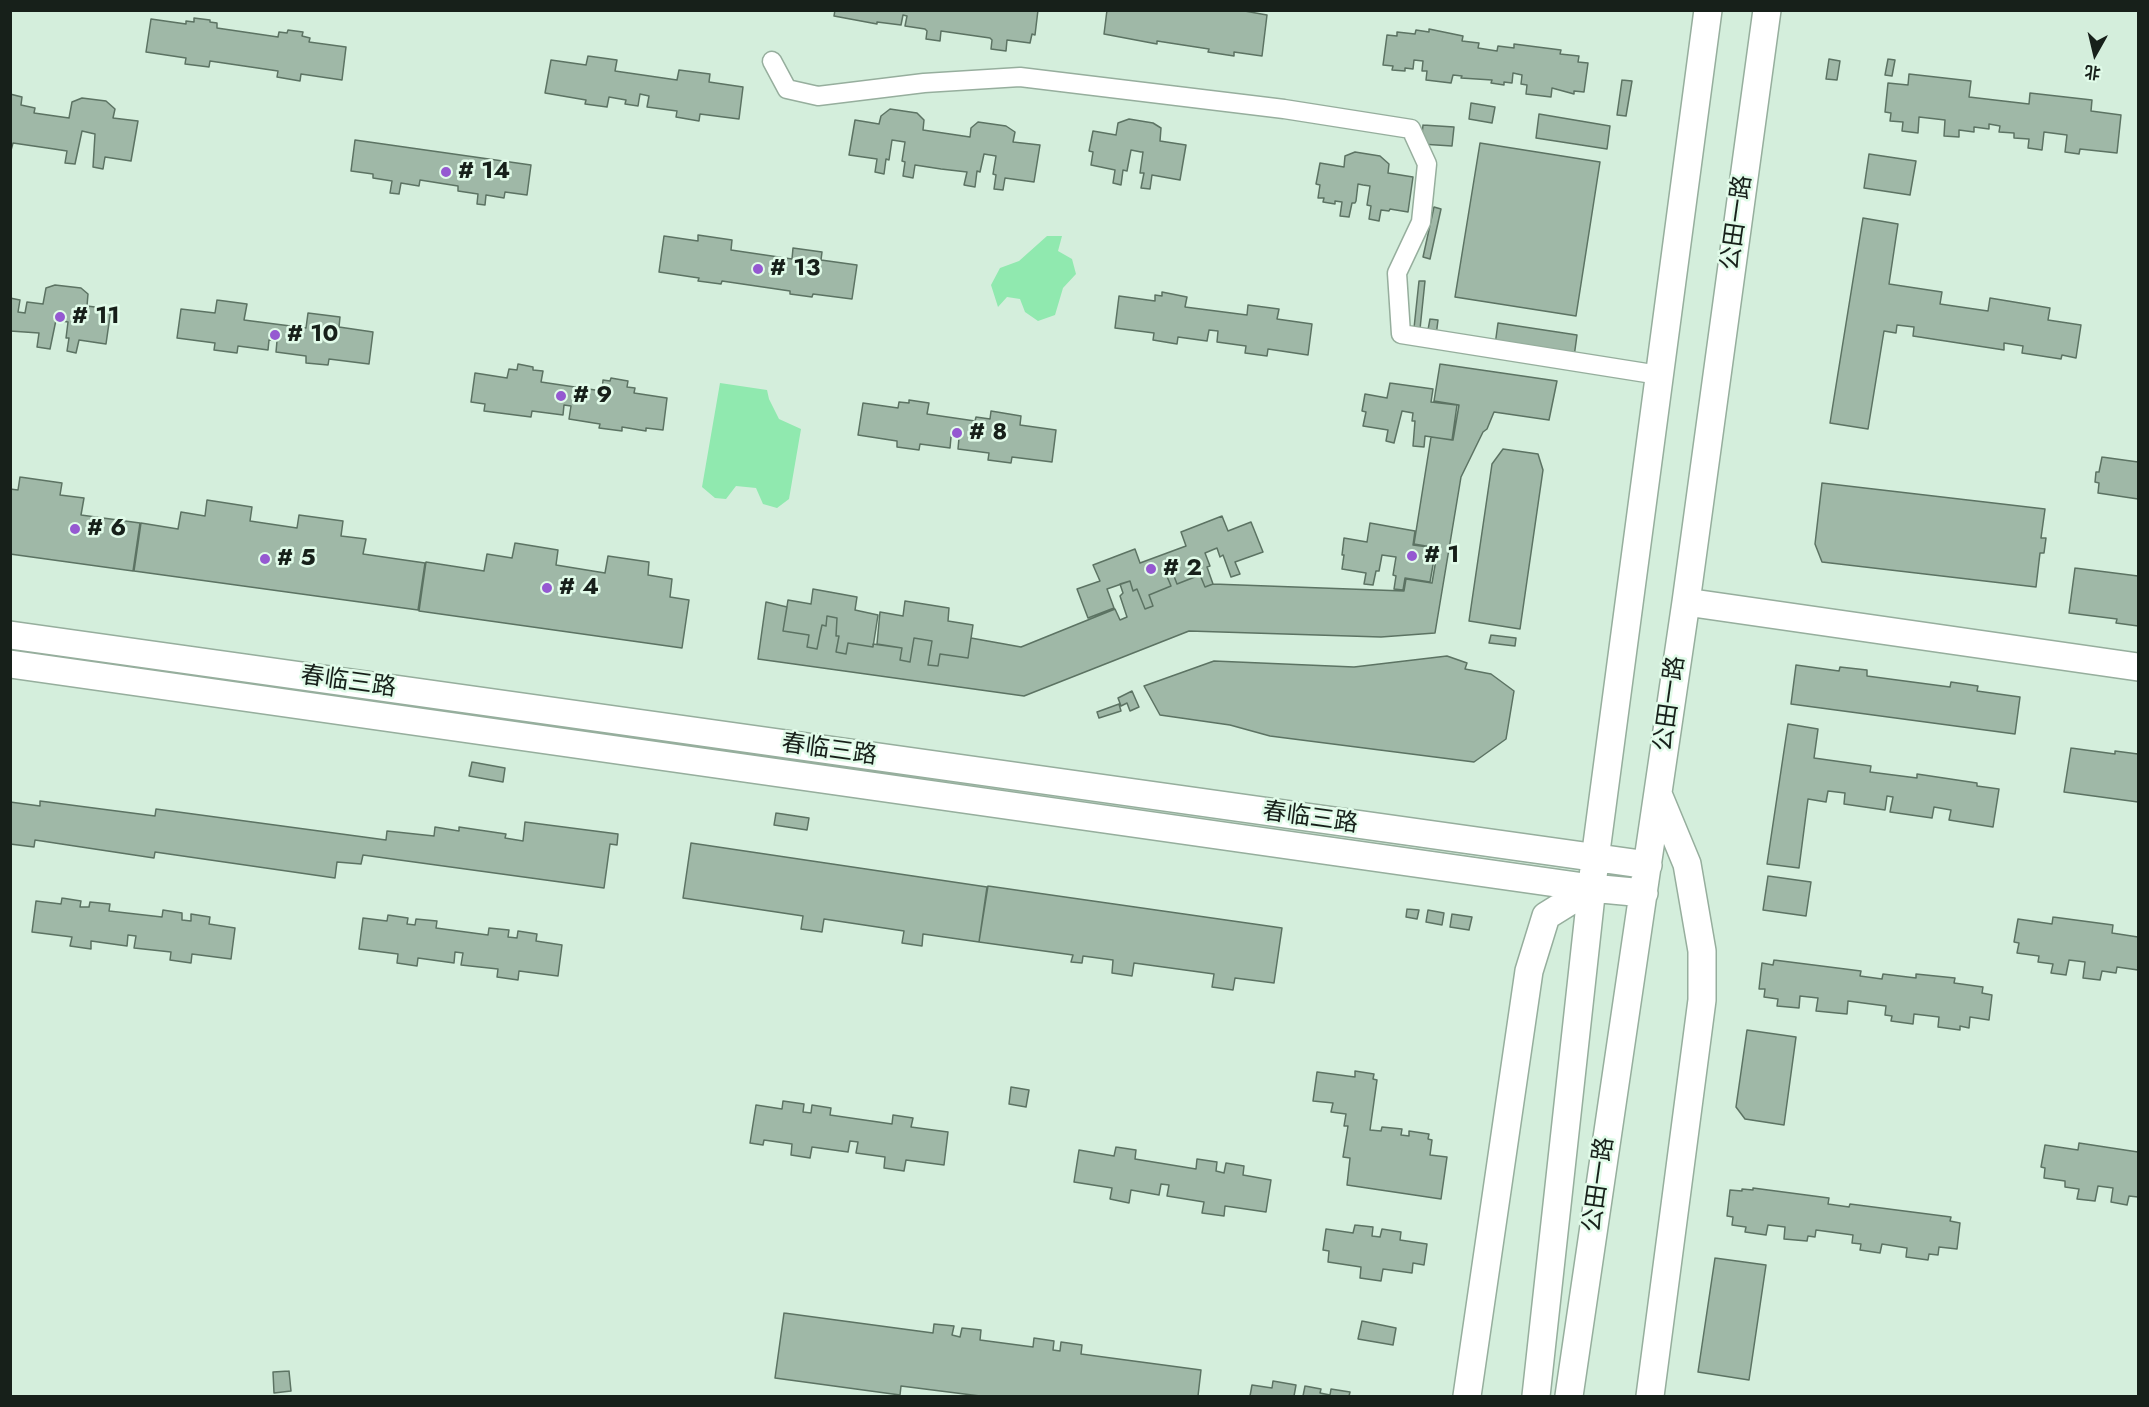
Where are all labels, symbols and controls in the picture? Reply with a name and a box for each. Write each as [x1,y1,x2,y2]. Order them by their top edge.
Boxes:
north arrow [2065,24,2125,84]
text: 北 [2083,60,2102,85]
place label: # 14 [458,158,510,186]
marker: # 14 [439,165,453,179]
street label: 公田一路 [1717,173,1759,273]
place label: # 13 [770,255,820,283]
marker: # 13 [751,262,765,276]
place label: # 11 [72,303,120,331]
marker: # 11 [53,310,67,324]
place label: # 10 [287,321,338,349]
marker: # 10 [268,328,282,342]
place label: # 9 [573,382,612,410]
marker: # 9 [554,389,568,403]
place label: # 8 [969,419,1007,447]
marker: # 8 [950,426,964,440]
place label: # 6 [87,515,126,543]
marker: # 6 [68,522,82,536]
place label: # 1 [1424,542,1459,570]
place label: # 5 [277,545,316,573]
marker: # 1 [1405,549,1419,563]
marker: # 5 [258,552,272,566]
place label: # 2 [1163,555,1202,583]
marker: # 2 [1144,562,1158,576]
place label: # 4 [559,574,599,602]
marker: # 4 [540,581,554,595]
street label: 公田一路 [1650,654,1692,754]
street label: 春临三路 [298,662,398,704]
street label: 春临三路 [779,730,879,772]
street label: 春临三路 [1260,798,1360,840]
street label: 公田一路 [1579,1135,1621,1235]

